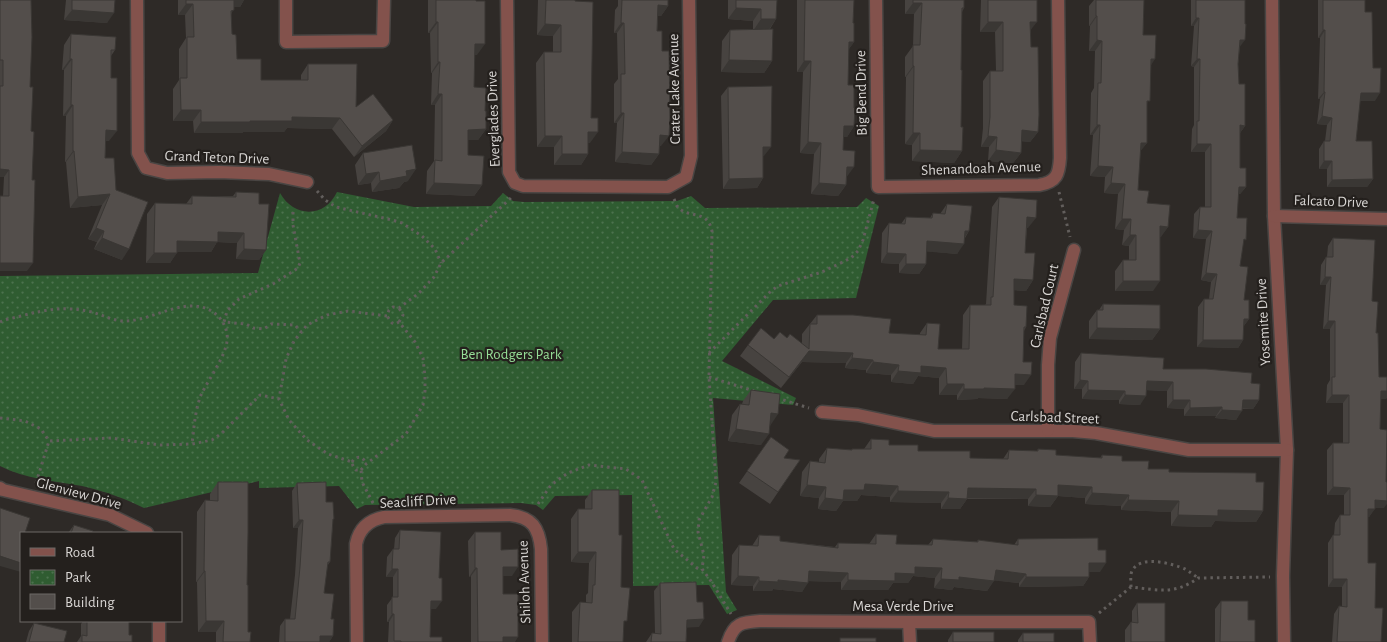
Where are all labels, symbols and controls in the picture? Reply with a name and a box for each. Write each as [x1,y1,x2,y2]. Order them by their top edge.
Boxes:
street label: Crater Lake Avenue [666,33,683,145]
street label: Big Bend Drive [853,50,870,136]
street label: Everglades Drive [484,70,503,167]
street label: Grand Teton Drive [164,148,270,167]
street label: Shenandoah Avenue [921,159,1041,178]
street label: Falcato Drive [1293,193,1369,210]
street label: Carlsbad Court [1028,263,1061,349]
street label: Yosemite Drive [1254,278,1273,366]
park label: Ben Rodgers Park [461,347,562,362]
street label: Carlsbad Street [1010,408,1100,427]
street label: Glenview Drive [35,475,123,512]
street label: Seacliff Drive [379,492,457,511]
legend [20,532,182,622]
street label: Shiloh Avenue [516,540,533,624]
text: Road [65,545,95,560]
text: Park [65,570,91,585]
text: Building [65,595,115,610]
street label: Mesa Verde Drive [852,599,954,614]

